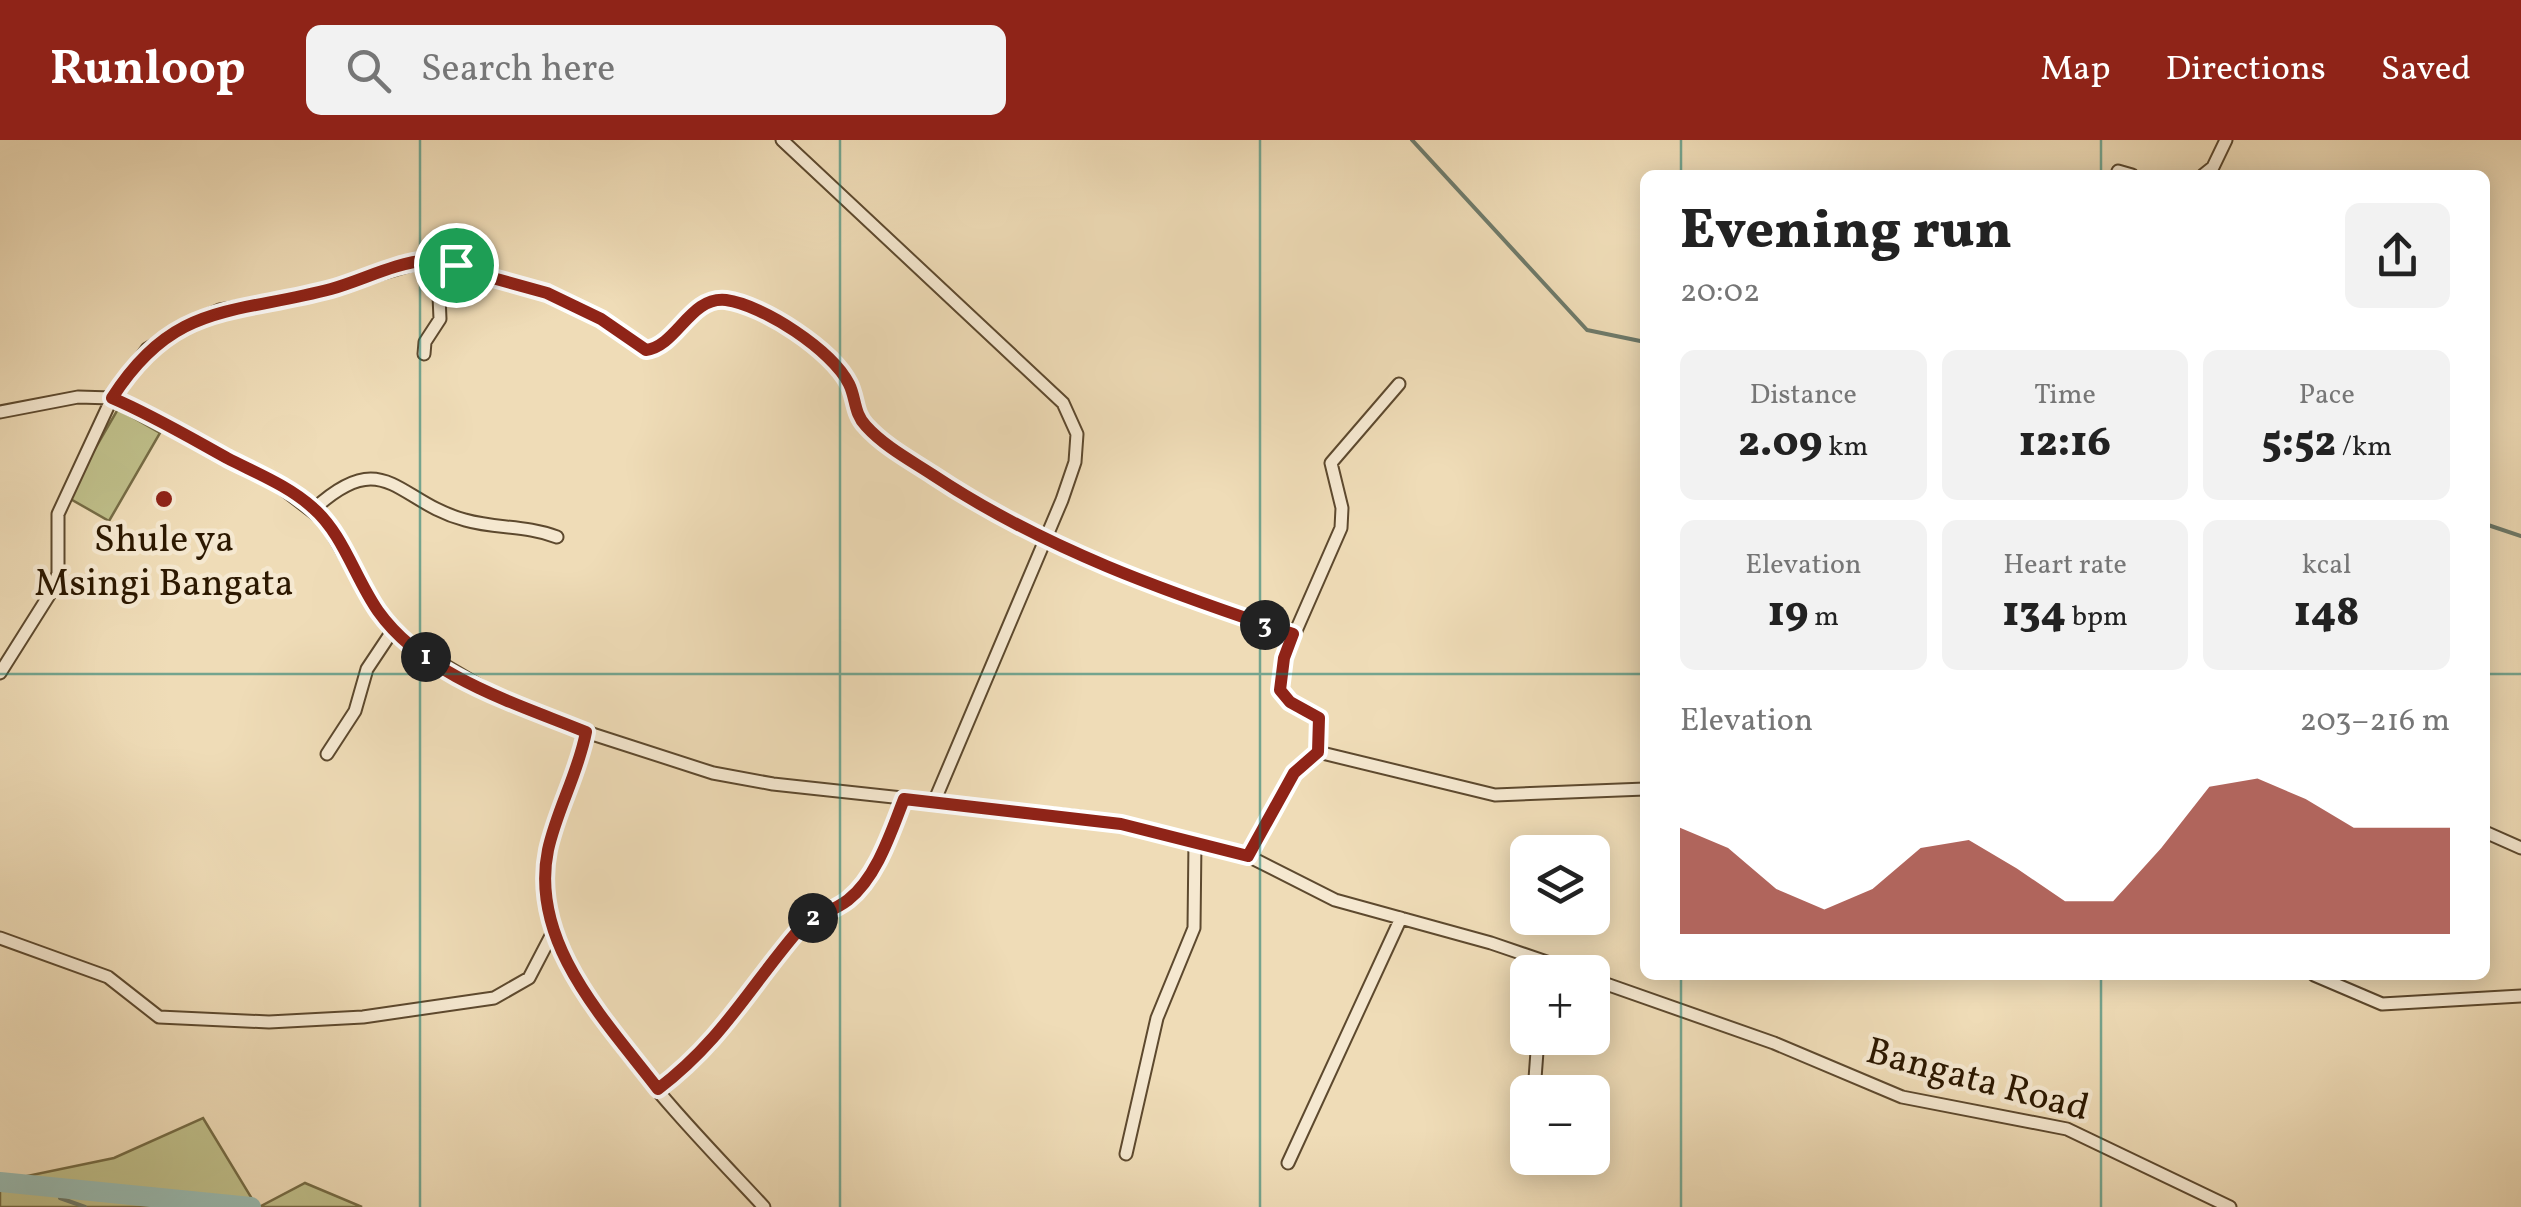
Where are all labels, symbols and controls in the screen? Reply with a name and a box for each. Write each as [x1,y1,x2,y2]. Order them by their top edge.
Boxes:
search box [306,25,1006,115]
text: Runloop [50,37,246,104]
icon: search [341,43,396,98]
text: Search here [421,44,615,97]
text: Map [2040,46,2111,94]
text: Directions [2166,46,2326,94]
text: Saved [2381,46,2471,94]
text: Evening run [1680,195,2012,271]
button: share [2345,203,2450,308]
pin [414,223,499,308]
icon: arrive [429,238,484,293]
text: 20:02 [1680,271,1760,315]
text: Distance [1750,376,1857,415]
text: Time [2034,376,2096,415]
text: Pace [2299,376,2355,415]
text: 2.09 [1738,415,1823,474]
text: 12:16 [2019,415,2111,474]
text: 5:52 [2261,415,2336,474]
text: km [1823,428,1868,467]
text: /km [2336,428,2392,467]
marker: Shule ya Msingi Bangata [153,488,175,510]
place label: Shule ya Msingi Bangata [34,515,294,612]
text: Elevation [1745,546,1862,585]
text: Heart rate [2003,546,2127,585]
text: kcal [2302,546,2352,585]
text: 19 [1768,585,1809,644]
text: 134 [2002,585,2066,644]
text: 148 [2294,585,2360,644]
text: m [1809,598,1839,637]
text: bpm [2066,598,2128,637]
pin: 3 [1240,600,1290,650]
text: 3 [1258,605,1272,644]
pin: 1 [401,632,451,682]
text: 1 [420,637,432,676]
text: Elevation [1680,700,1813,744]
text: 203–216 m [2300,700,2450,744]
map controls [1510,835,1610,1175]
button: layers [1510,835,1610,935]
pin: 2 [788,893,838,943]
text: 2 [806,898,820,937]
button: + [1510,955,1610,1055]
street label: Bangata Road [1860,1026,2094,1137]
button: − [1510,1075,1610,1175]

